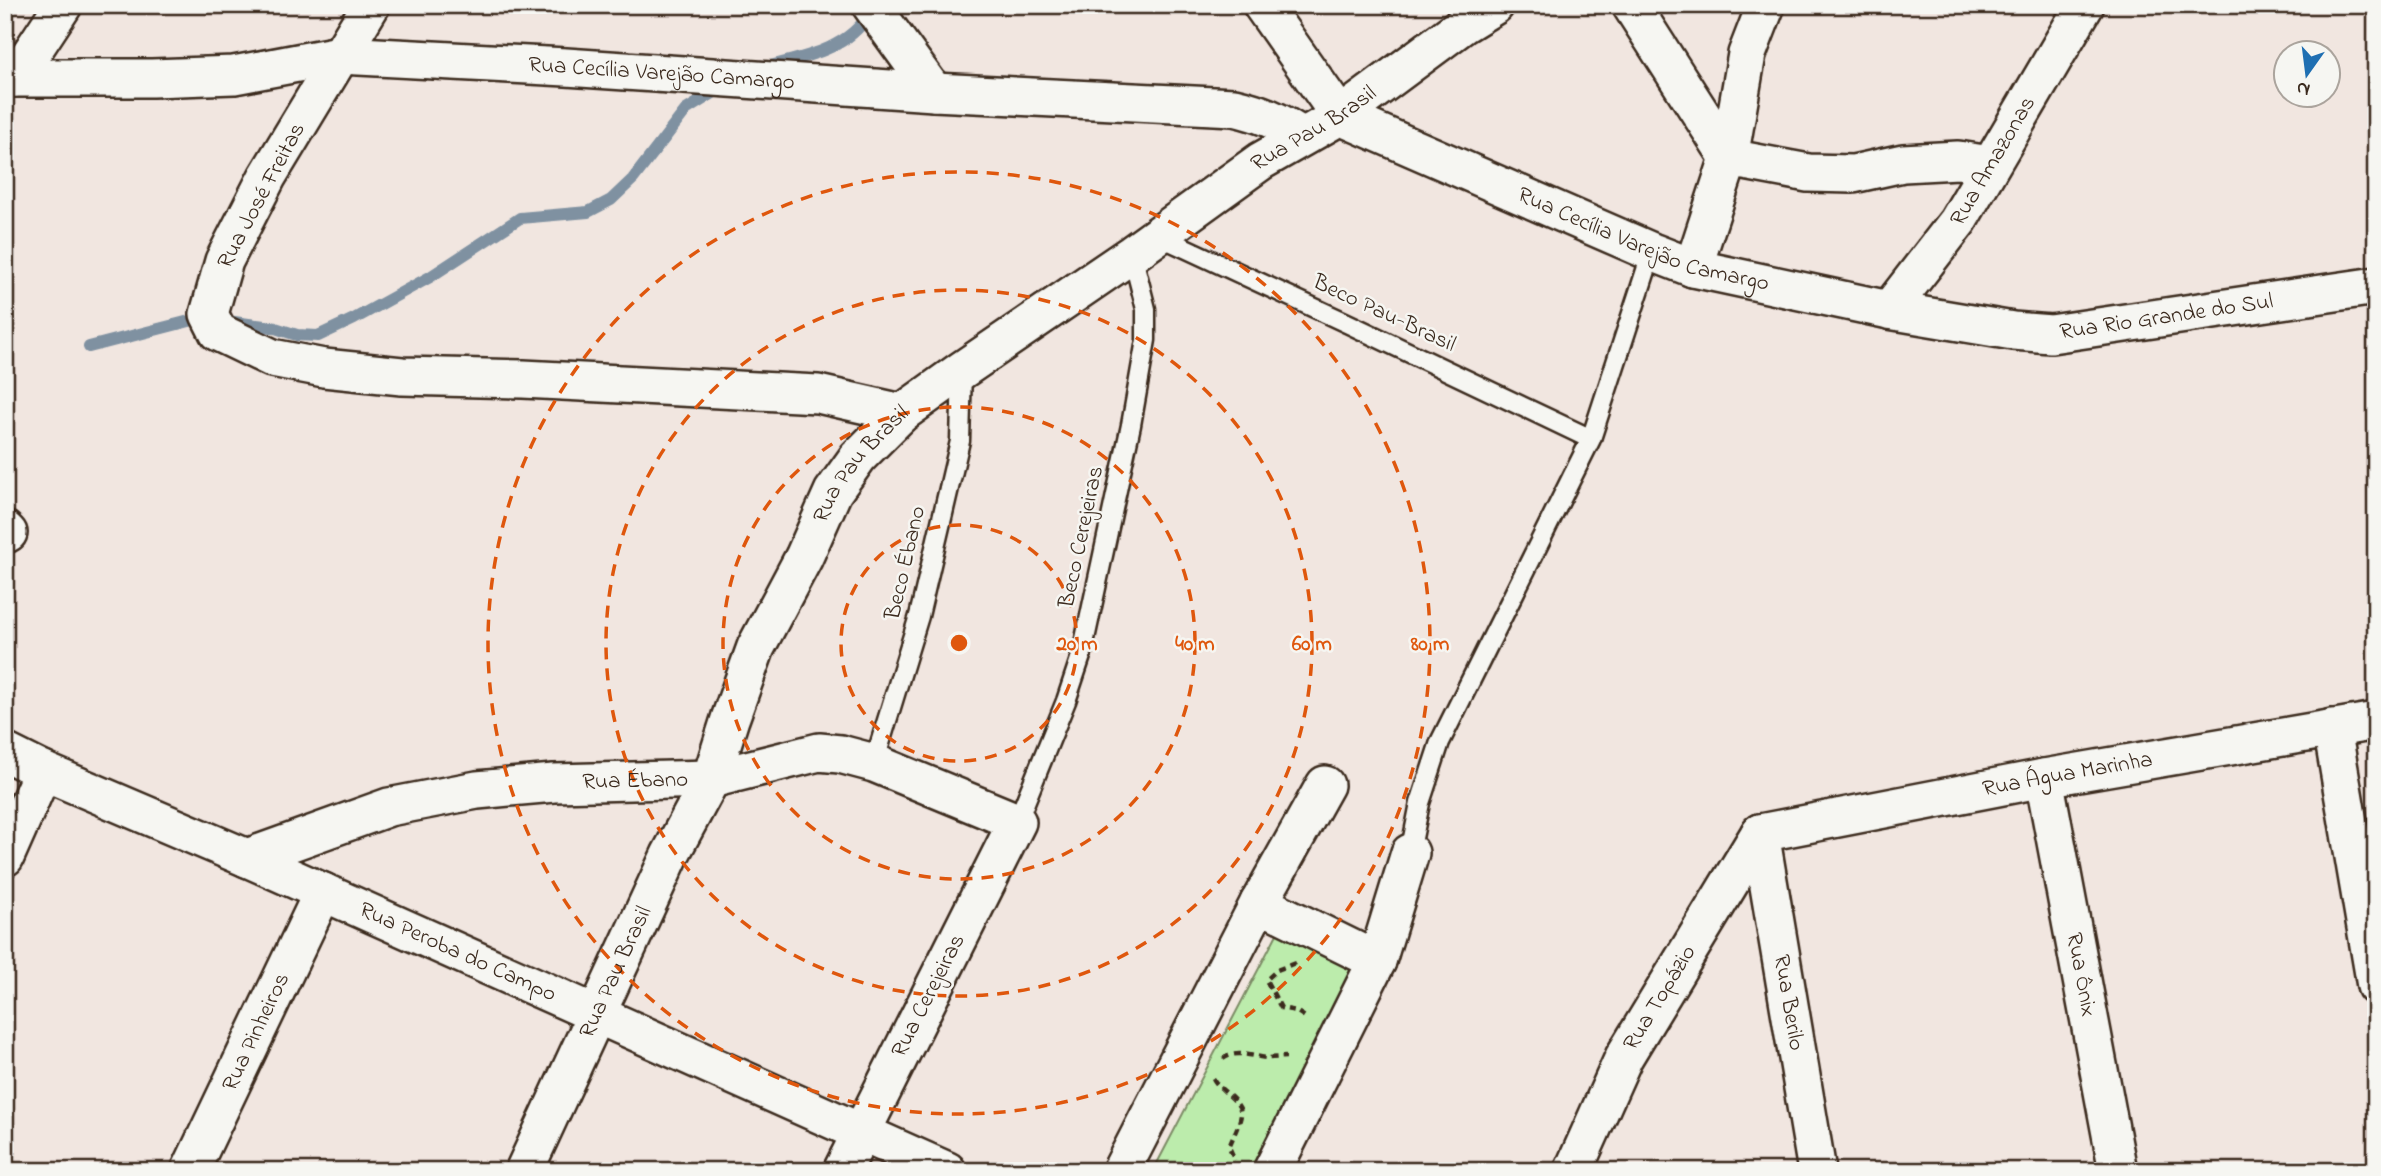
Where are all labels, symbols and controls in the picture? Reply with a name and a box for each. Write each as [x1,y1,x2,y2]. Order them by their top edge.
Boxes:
north arrow [2272,38,2342,108]
street label: Rua Cecília Varejão Camargo [527,49,796,99]
text: N [2294,73,2313,103]
street label: Rua Pau Brasil [1244,78,1384,180]
street label: Rua Amazonas [1942,90,2044,232]
street label: Rua José Freitas [210,117,314,275]
street label: Rua Cecília Varejão Camargo [1512,179,1772,300]
street label: Beco Pau-Brasil [1306,266,1461,362]
street label: Rua Rio Grande do Sul [2057,285,2275,349]
street label: Rua Pau Brasil [805,397,915,528]
street label: Beco Cerejeiras [1051,463,1113,612]
street label: Beco Ébano [877,503,935,624]
text: 20 m [1055,630,1098,660]
text: 40 m [1175,630,1215,660]
text: 60 m [1292,630,1332,660]
text: 80 m [1410,630,1449,660]
centre of rings [947,631,971,655]
street label: Rua Água Marinha [1980,743,2155,806]
street label: Rua Ébano [582,763,689,799]
street label: Rua Peroba do Campo [354,894,562,1011]
street label: Rua Pau Brasil [571,901,661,1044]
street label: Rua Cerejeiras [884,929,974,1063]
street label: Rua Ônix [2057,930,2105,1019]
street label: Rua Topázio [1615,939,1705,1057]
street label: Rua Berilo [1764,952,1813,1053]
street label: Rua Pinheiros [214,967,299,1097]

